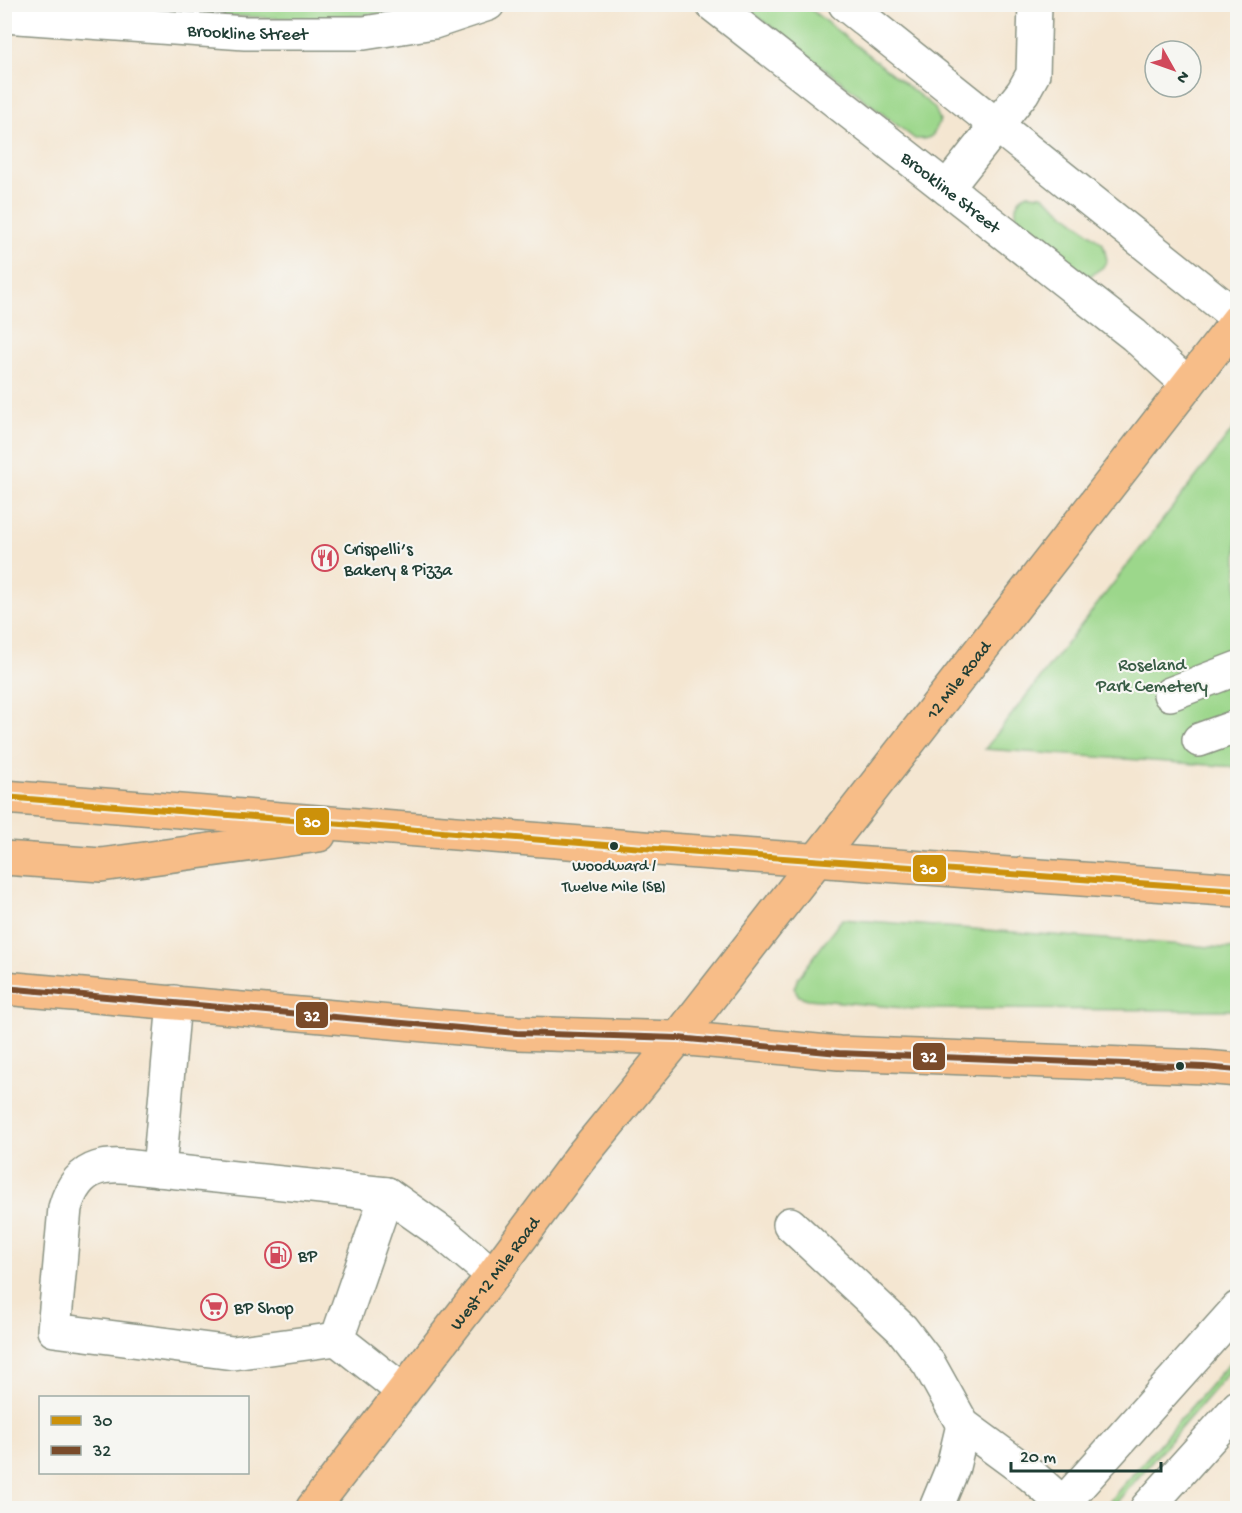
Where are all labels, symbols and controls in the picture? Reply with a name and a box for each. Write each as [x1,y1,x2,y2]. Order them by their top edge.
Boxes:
street label: Brookline Street [185,21,309,46]
north arrow [1143,39,1203,99]
text: N [1171,66,1192,87]
street label: Brookline Street [895,148,1005,240]
place label: Crispelli’s Bakery & Pizza [343,540,453,582]
restaurant icon: Crispelli’s Bakery & Pizza [310,543,340,573]
street label: 12 Mile Road [922,636,998,725]
park label: Roseland Park Cemetery [1095,656,1208,698]
line badge: 30 [295,807,330,836]
text: 30 [302,815,321,834]
marker: Woodward / Twelve Mile (SB) [608,840,620,852]
line badge: 30 [912,854,947,883]
place label: Woodward / Twelve Mile (SB) [561,858,666,898]
text: 30 [919,862,938,881]
line badge: 32 [295,1001,329,1029]
text: 32 [303,1009,320,1028]
line badge: 32 [912,1042,946,1071]
text: 32 [920,1050,937,1069]
unlabelled marker [1174,1060,1186,1072]
street label: West 12 Mile Road [447,1212,547,1335]
fuel station icon: BP [263,1240,293,1270]
place label: BP [297,1247,318,1268]
supermarket icon: BP Shop [199,1292,229,1322]
place label: BP Shop [233,1299,294,1320]
legend [39,1396,249,1474]
text: 30 [92,1412,113,1433]
scale bar [1011,1435,1161,1473]
text: 32 [92,1442,111,1463]
text: 20 m [1020,1448,1056,1469]

